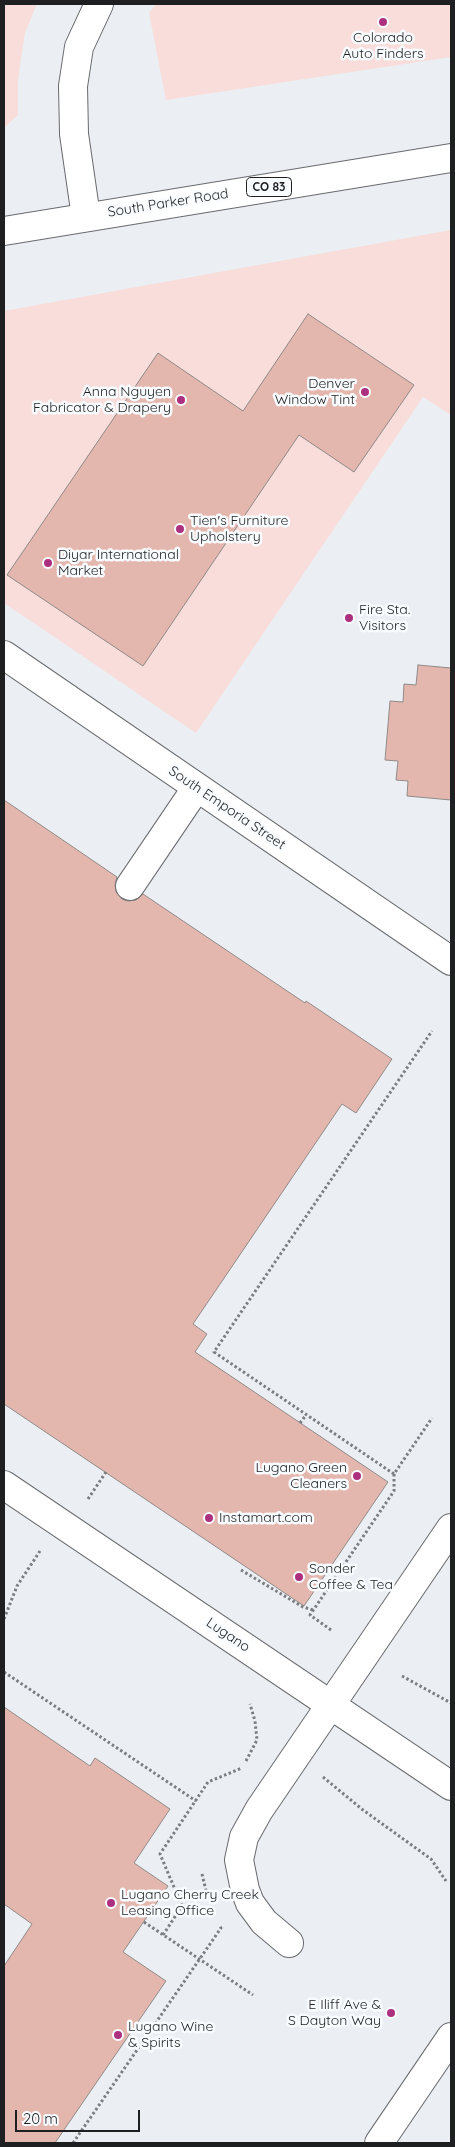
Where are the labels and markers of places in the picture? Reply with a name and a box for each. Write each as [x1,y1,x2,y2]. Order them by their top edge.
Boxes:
marker: Colorado Auto Finders [377,16,389,28]
place label: Colorado Auto Finders [342,30,424,62]
place label: Denver Window Tint [275,376,355,408]
place label: Anna Nguyen Fabricator & Drapery [33,384,171,417]
marker: Denver Window Tint [359,386,371,398]
marker: Anna Nguyen Fabricator & Drapery [175,394,187,406]
place label: Tien's Furniture Upholstery [190,513,288,546]
marker: Tien's Furniture Upholstery [174,523,186,535]
place label: Diyar International Market [58,547,179,580]
marker: Diyar International Market [42,557,54,569]
place label: Fire Sta. Visitors [359,602,410,634]
marker: Fire Sta. Visitors [343,612,355,624]
place label: Lugano Green Cleaners [255,1460,347,1492]
marker: Lugano Green Cleaners [351,1470,363,1482]
place label: Instamart.com [219,1510,313,1526]
marker: Instamart.com [203,1512,215,1524]
place label: Sonder Coffee & Tea [309,1561,393,1594]
marker: Sonder Coffee & Tea [293,1571,305,1583]
place label: Lugano Cherry Creek Leasing Office [121,1887,259,1920]
marker: Lugano Cherry Creek Leasing Office [105,1897,117,1909]
place label: E Iliff Ave & S Dayton Way [288,1997,381,2030]
marker: E Iliff Ave & S Dayton Way [385,2007,397,2019]
place label: Lugano Wine & Spirits [128,2019,213,2052]
marker: Lugano Wine & Spirits [112,2029,124,2041]

